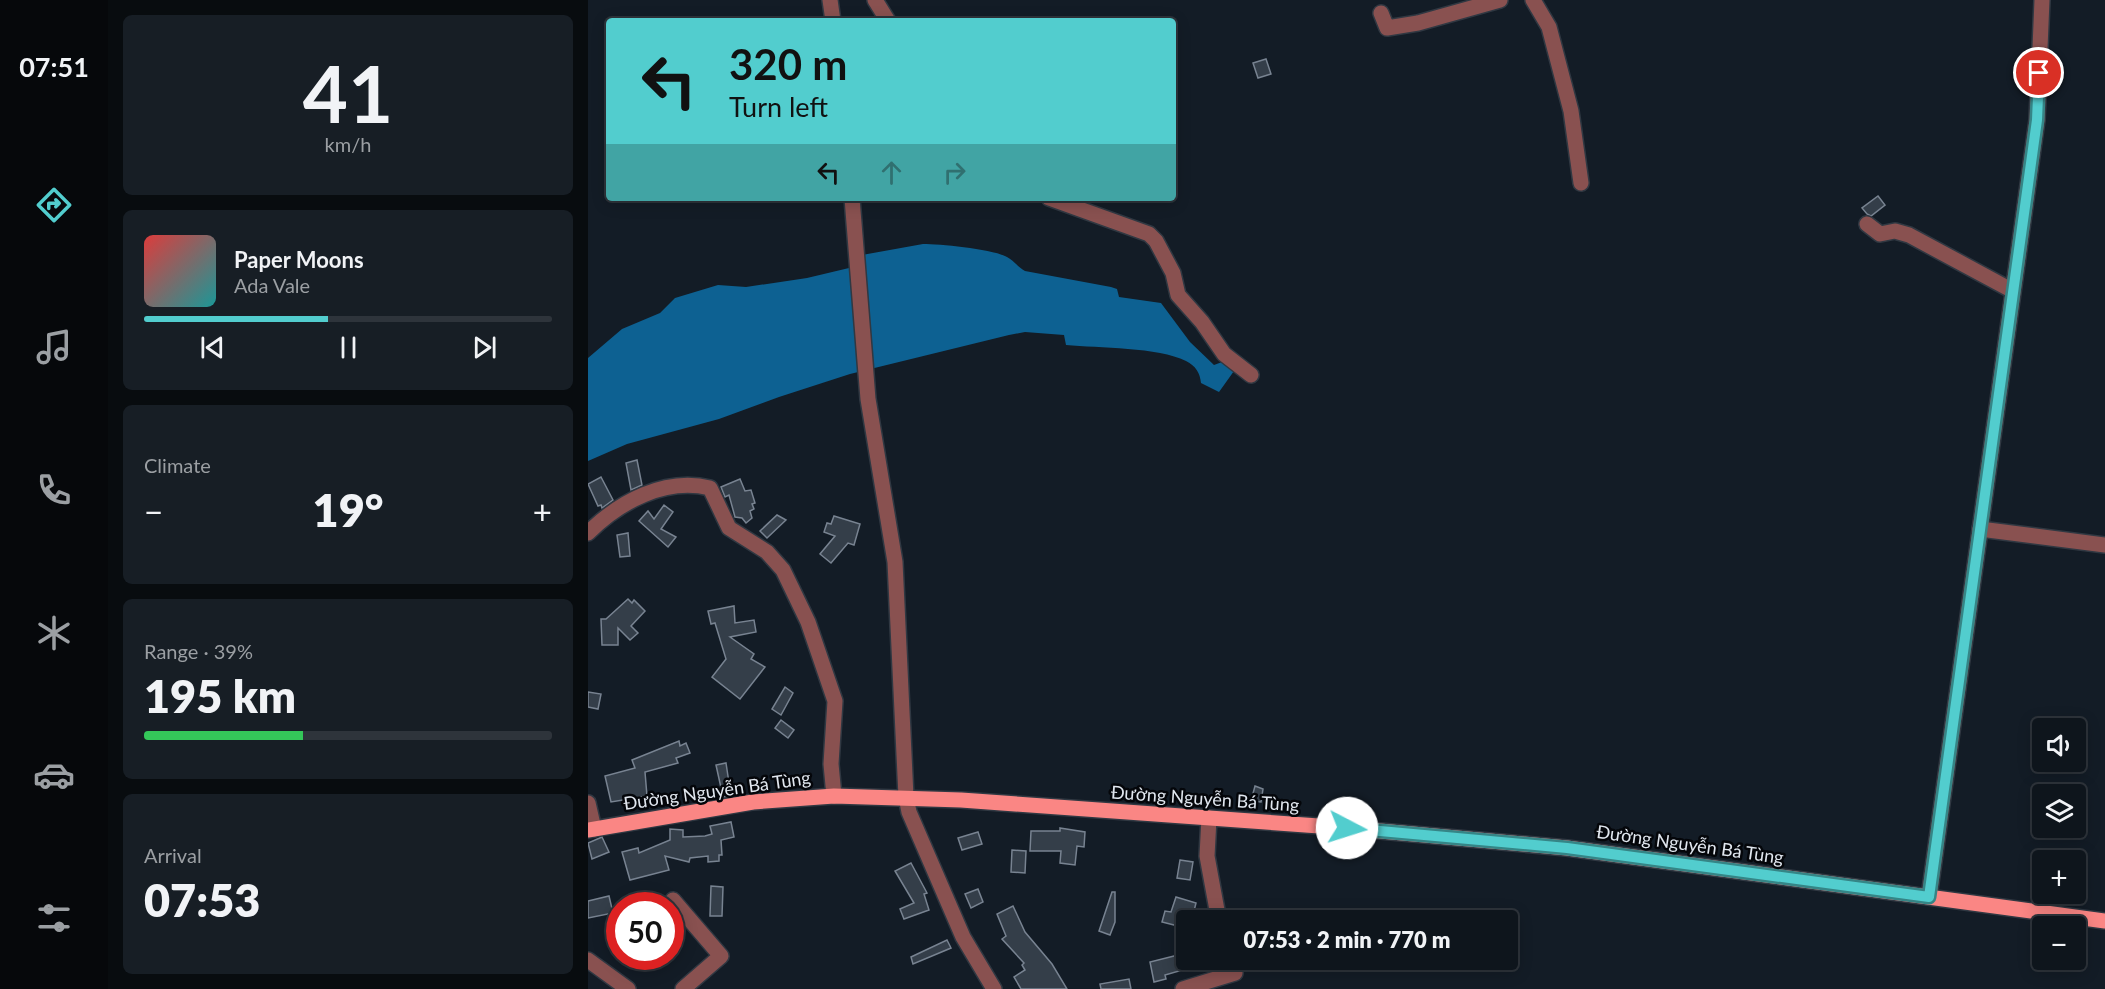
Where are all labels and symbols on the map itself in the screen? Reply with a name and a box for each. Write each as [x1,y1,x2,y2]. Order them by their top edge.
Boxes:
pin [2013,47,2064,98]
street label: Đường Nguyễn Bá Tùng [622,766,812,814]
street label: Đường Nguyễn Bá Tùng [1110,780,1300,816]
position arrow [1315,796,1379,860]
street label: Đường Nguyễn Bá Tùng [1595,820,1785,868]
speed limit sign: 50 [606,892,684,970]

